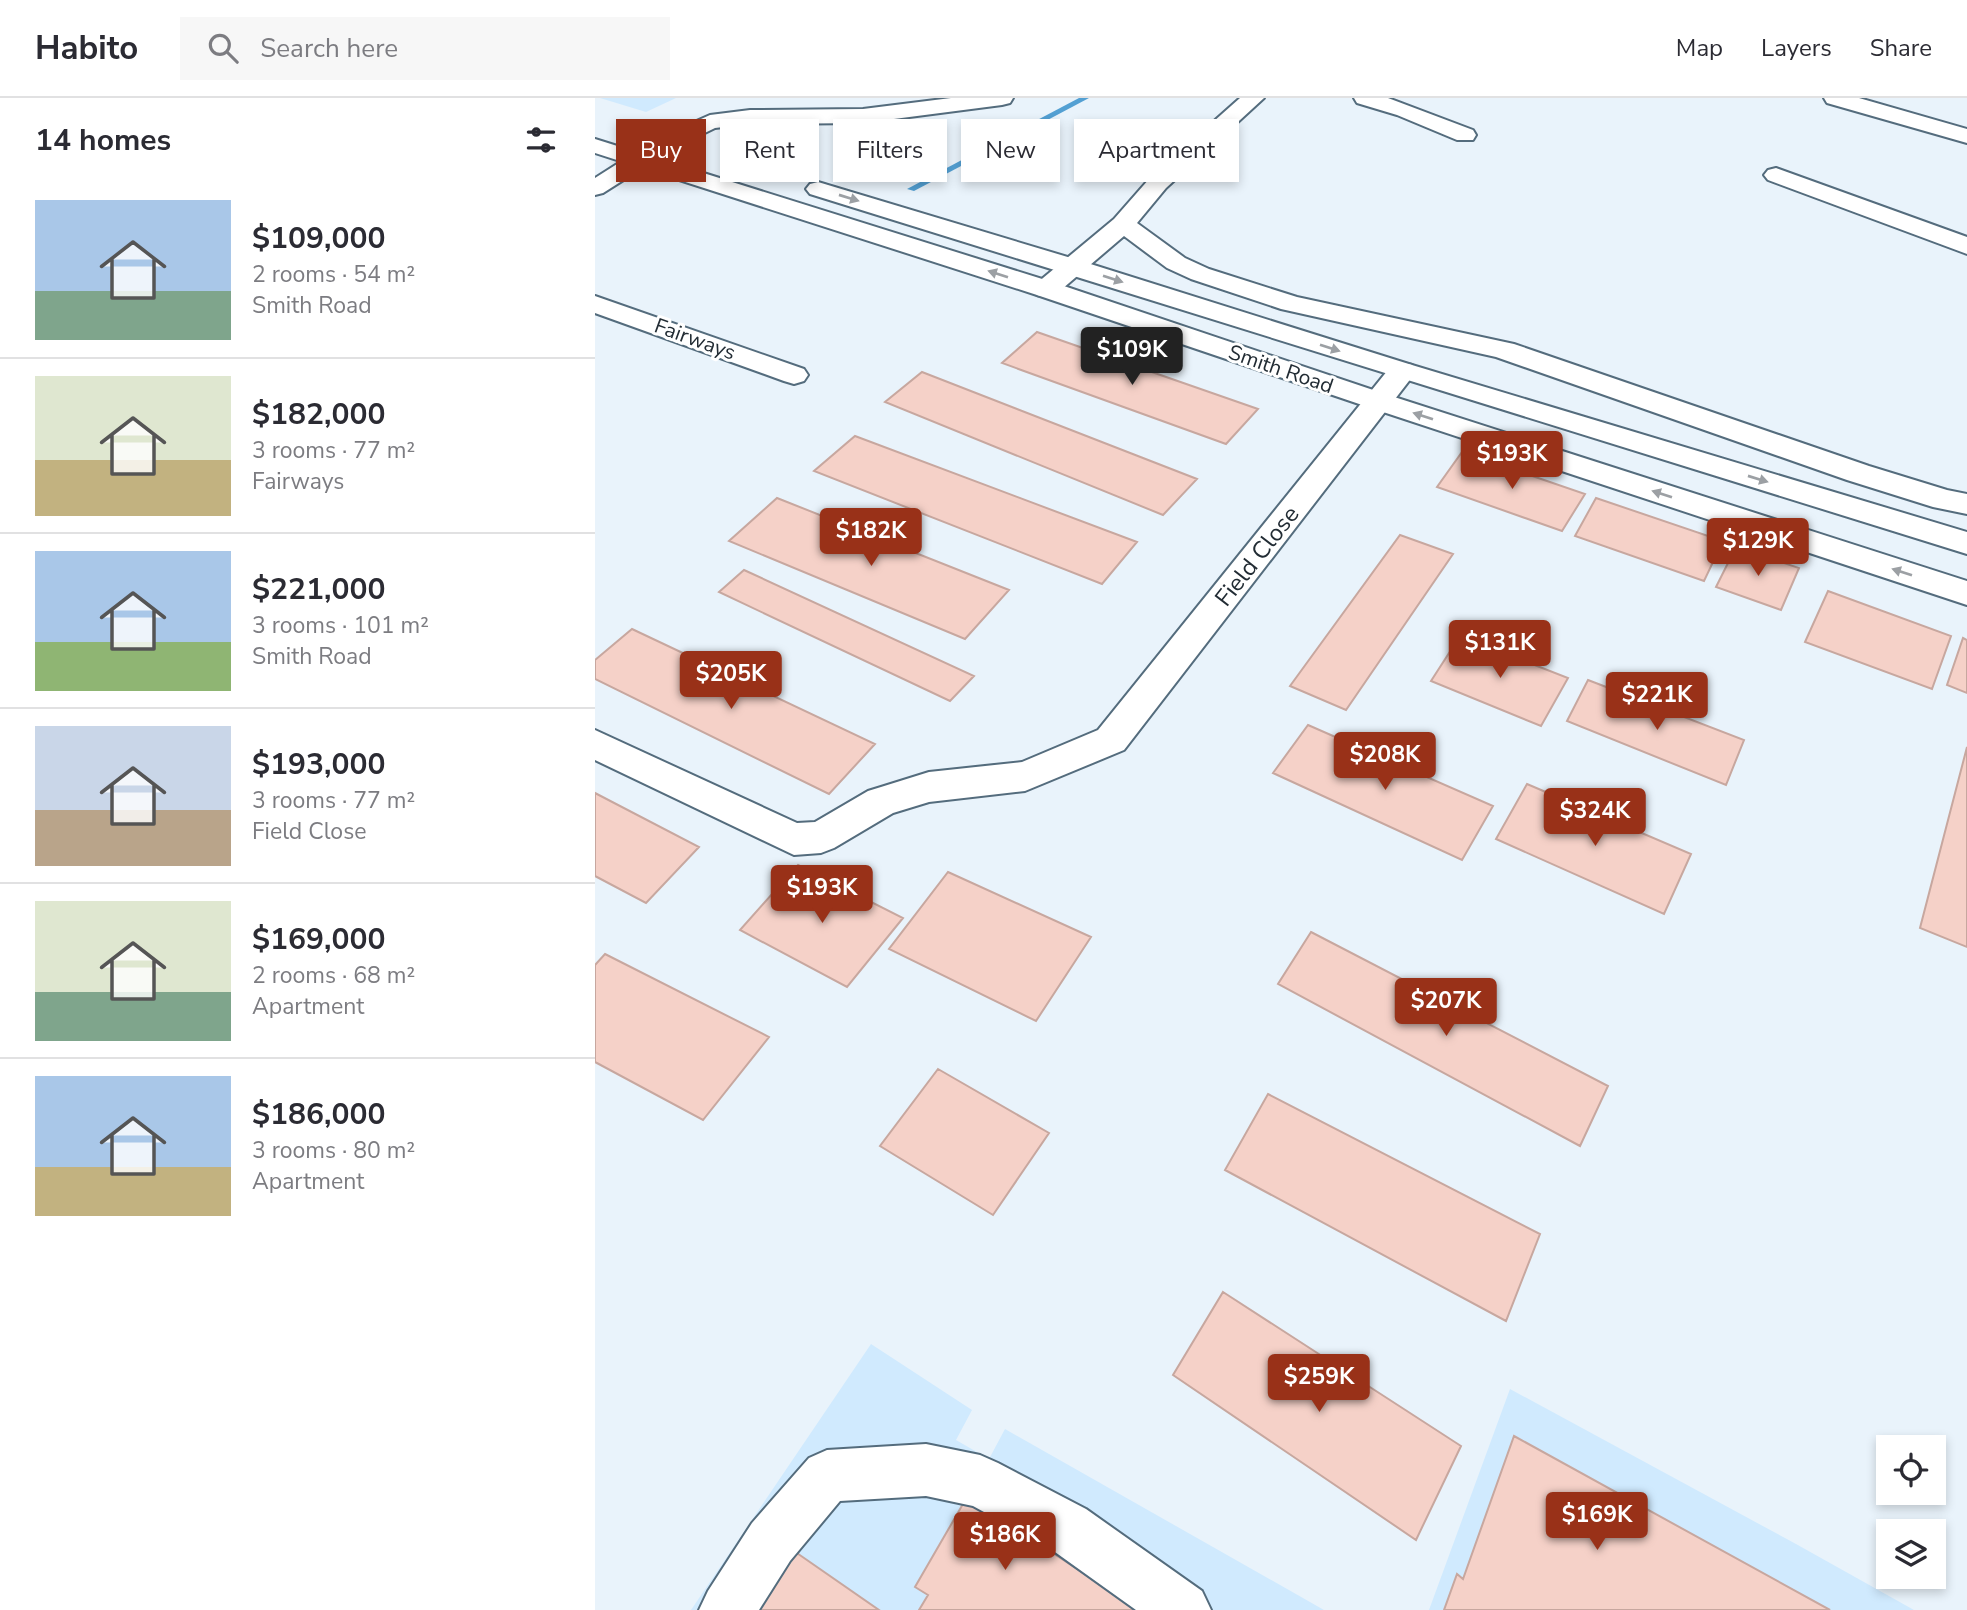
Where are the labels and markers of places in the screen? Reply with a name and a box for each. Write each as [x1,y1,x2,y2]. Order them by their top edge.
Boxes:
pin: $109K [1083,328,1181,387]
pin: $193K [1463,432,1561,491]
pin: $182K [822,508,920,568]
pin: $129K [1709,518,1807,578]
pin: $131K [1451,620,1549,680]
pin: $205K [682,652,780,711]
pin: $221K [1608,672,1706,732]
pin: $208K [1336,732,1434,792]
pin: $324K [1546,788,1644,848]
pin: $193K [773,866,871,925]
pin: $207K [1397,978,1495,1038]
pin: $259K [1270,1354,1368,1414]
pin: $169K [1548,1492,1646,1552]
pin: $186K [956,1512,1054,1572]

